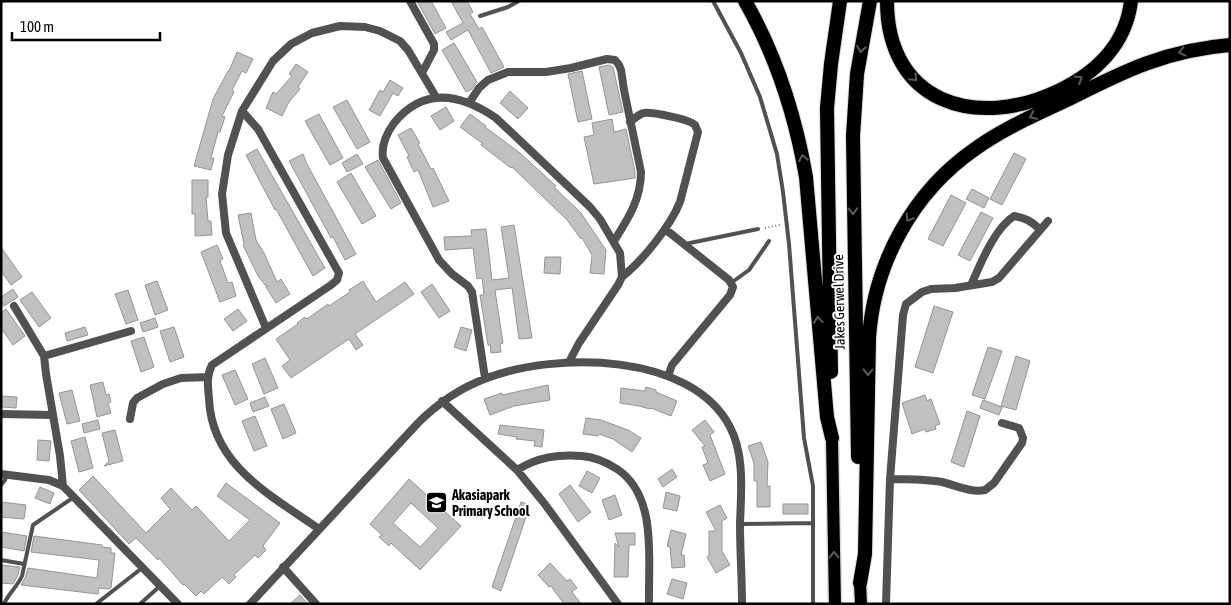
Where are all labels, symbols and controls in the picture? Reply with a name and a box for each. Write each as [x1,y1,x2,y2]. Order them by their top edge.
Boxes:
scale bar [12,10,160,42]
text: 100 m [20,18,54,35]
one-way arrow [856,45,867,53]
one-way arrow [1177,46,1186,57]
one-way arrow [908,72,917,81]
one-way arrow [1074,75,1083,85]
one-way arrow [1029,110,1038,121]
one-way arrow [798,154,808,163]
one-way arrow [848,208,858,215]
one-way arrow [906,212,915,221]
street label: Jakes Gerwel Drive [830,254,848,350]
one-way arrow [813,316,824,324]
one-way arrow [863,369,874,377]
place label: Akasiapark Primary School [451,487,530,519]
school or university icon: Akasiapark Primary School [424,491,448,515]
one-way arrow [829,551,840,559]

